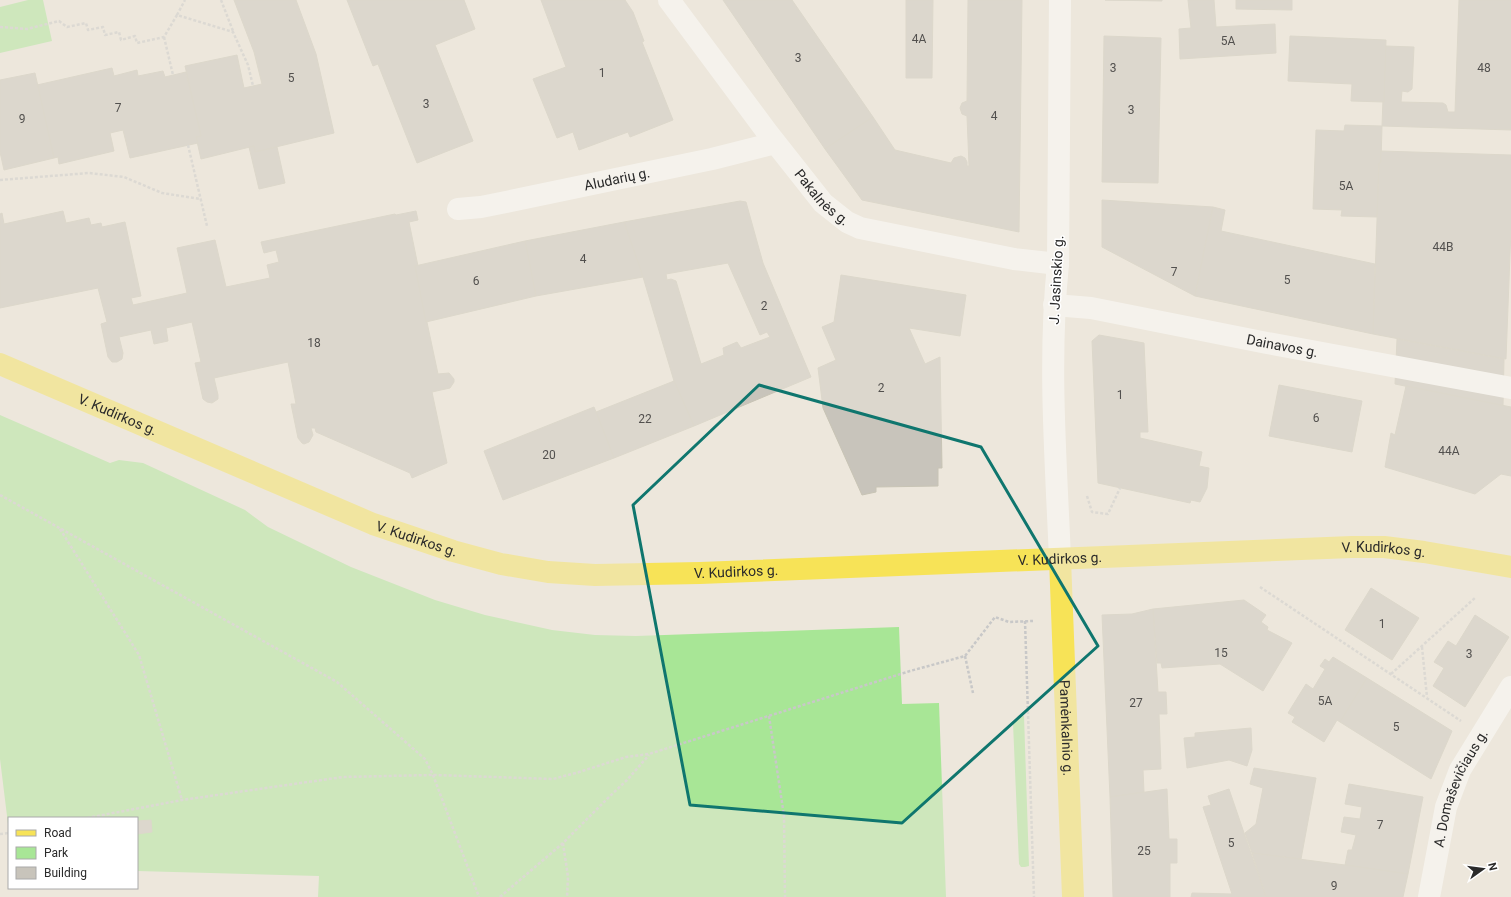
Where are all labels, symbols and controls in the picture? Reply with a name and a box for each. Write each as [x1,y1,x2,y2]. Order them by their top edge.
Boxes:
house number: 4A [912,32,926,46]
house number: 5A [1221,34,1235,48]
house number: 3 [795,51,801,65]
house number: 3 [1110,61,1116,75]
house number: 48 [1477,61,1491,75]
house number: 1 [599,66,605,80]
house number: 5 [288,71,295,85]
house number: 3 [423,97,429,111]
house number: 7 [115,101,122,115]
house number: 3 [1128,103,1134,117]
house number: 4 [991,109,998,123]
house number: 9 [19,112,25,126]
street label: Aludarių g. [583,164,651,193]
street label: Pakalnės g. [791,166,852,229]
house number: 5A [1339,179,1353,193]
street label: J. Jasinskio g. [1046,235,1066,325]
house number: 44B [1433,240,1453,254]
house number: 4 [580,252,587,266]
house number: 7 [1171,265,1178,279]
house number: 5 [1284,273,1291,287]
house number: 6 [473,274,480,288]
house number: 2 [761,299,768,313]
street label: Dainavos g. [1245,331,1319,360]
house number: 18 [307,336,321,350]
house number: 2 [878,381,885,395]
house number: 1 [1117,388,1123,402]
street label: V. Kudirkos g. [76,390,160,438]
house number: 6 [1313,411,1320,425]
house number: 22 [638,412,652,426]
house number: 44A [1438,444,1460,458]
house number: 20 [542,448,556,462]
street label: V. Kudirkos g. [374,518,459,560]
street label: V. Kudirkos g. [1341,539,1427,560]
street label: V. Kudirkos g. [1017,549,1102,568]
street label: V. Kudirkos g. [694,562,779,581]
house number: 1 [1379,617,1385,631]
house number: 15 [1214,646,1228,660]
house number: 3 [1466,647,1472,661]
street label: Pamėnkalnio g. [1057,680,1076,776]
house number: 5A [1318,694,1332,708]
house number: 27 [1129,696,1143,710]
house number: 5 [1393,720,1400,734]
street label: A. Domaševičiaus g. [1431,727,1491,849]
legend [8,817,138,889]
house number: 7 [1377,818,1384,832]
text: Road [44,826,72,840]
house number: 5 [1228,836,1235,850]
house number: 25 [1137,844,1151,858]
text: Park [44,846,69,860]
north arrow [1463,849,1503,889]
text: N [1485,861,1500,872]
text: Building [44,866,87,880]
house number: 9 [1331,879,1337,893]

